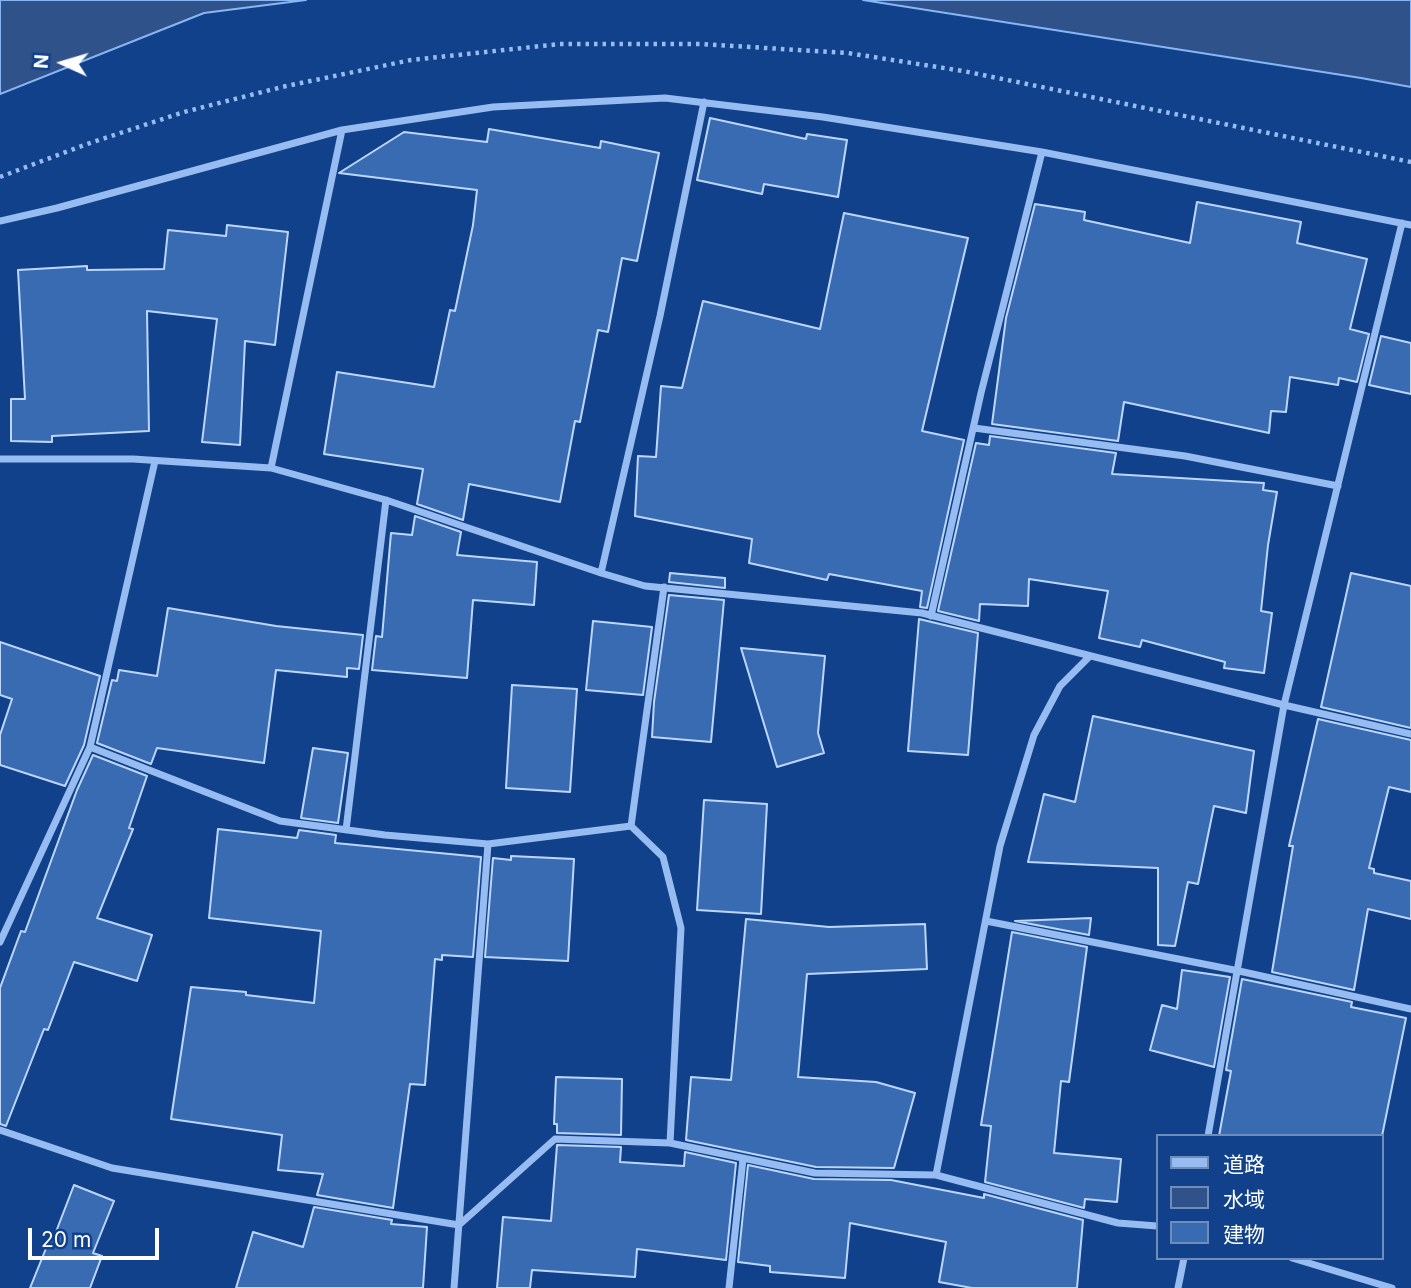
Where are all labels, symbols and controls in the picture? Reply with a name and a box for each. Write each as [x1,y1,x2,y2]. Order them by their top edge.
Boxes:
north arrow [28,28,98,98]
text: N [30,53,54,70]
legend [1156,1134,1383,1260]
text: 道路 [1223,1152,1265,1177]
text: 水域 [1223,1187,1265,1212]
scale bar [32,1214,163,1258]
text: 建物 [1223,1222,1265,1247]
text: 20 m [41,1227,91,1252]

